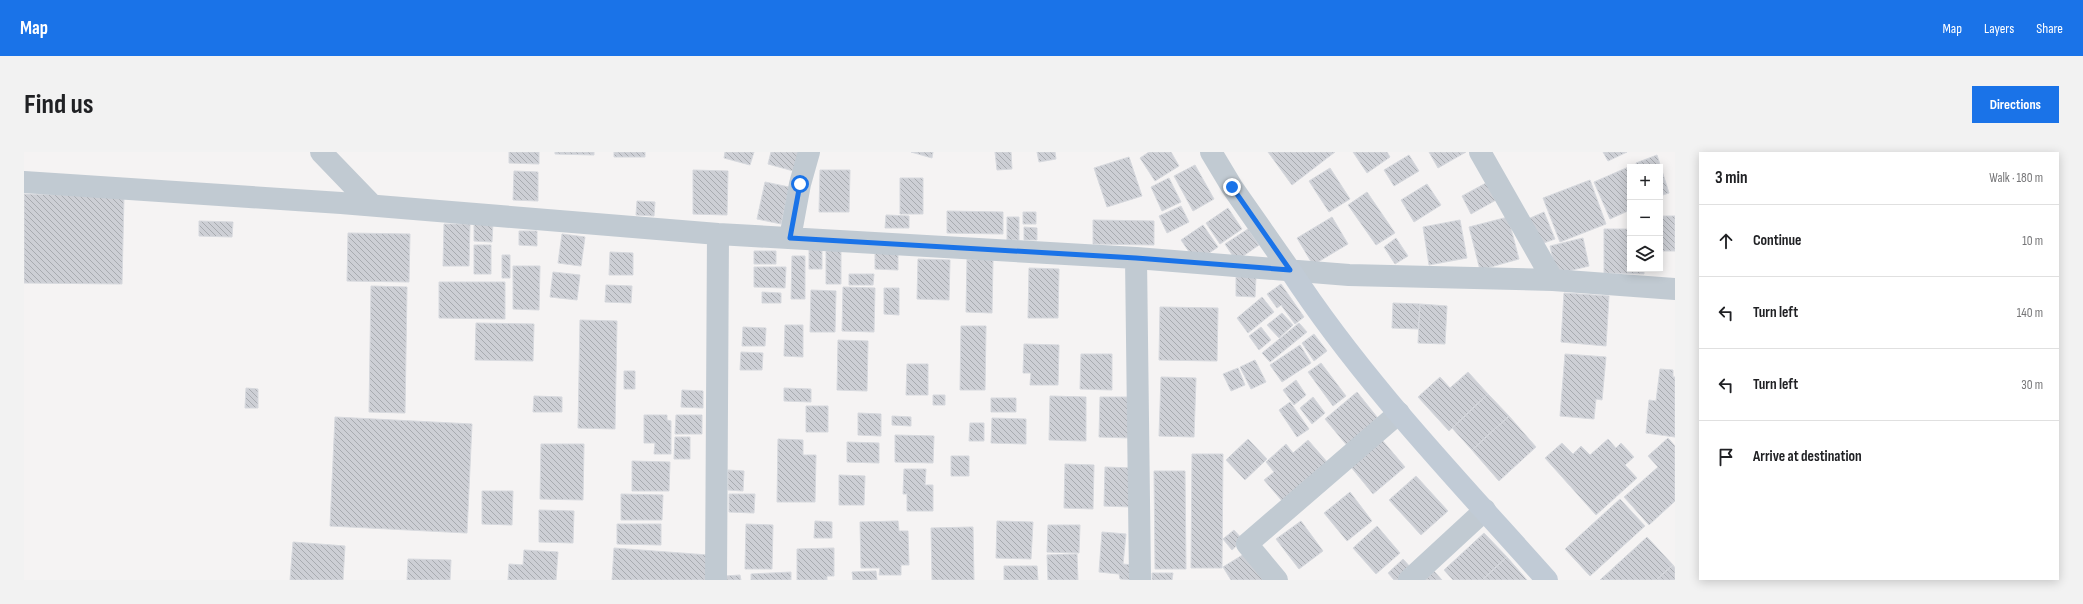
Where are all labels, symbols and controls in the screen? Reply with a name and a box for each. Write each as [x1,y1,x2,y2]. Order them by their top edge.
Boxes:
text: Map [20,17,48,40]
text: Map [1942,20,1962,37]
text: Layers [1984,20,2014,37]
text: Share [2036,20,2063,37]
button: Directions [1972,86,2059,123]
text: Find us [24,88,93,121]
map controls [1627,164,1663,272]
button: + [1627,164,1663,200]
text: 3 min [1715,168,1748,188]
text: Walk · 180 m [1989,170,2043,186]
route start [791,175,809,193]
route end [1223,178,1241,196]
button: − [1627,200,1663,236]
icon: ahead [1715,230,1737,252]
text: Continue [1753,231,1802,250]
text: 10 m [2022,233,2043,249]
button: layers [1627,236,1663,272]
icon: left [1715,302,1737,324]
text: Turn left [1753,303,1798,322]
text: 140 m [2017,305,2043,321]
icon: left [1715,374,1737,396]
text: Turn left [1753,375,1798,394]
text: 30 m [2021,377,2043,393]
icon: arrive [1715,446,1737,468]
text: Arrive at destination [1753,447,1862,466]

